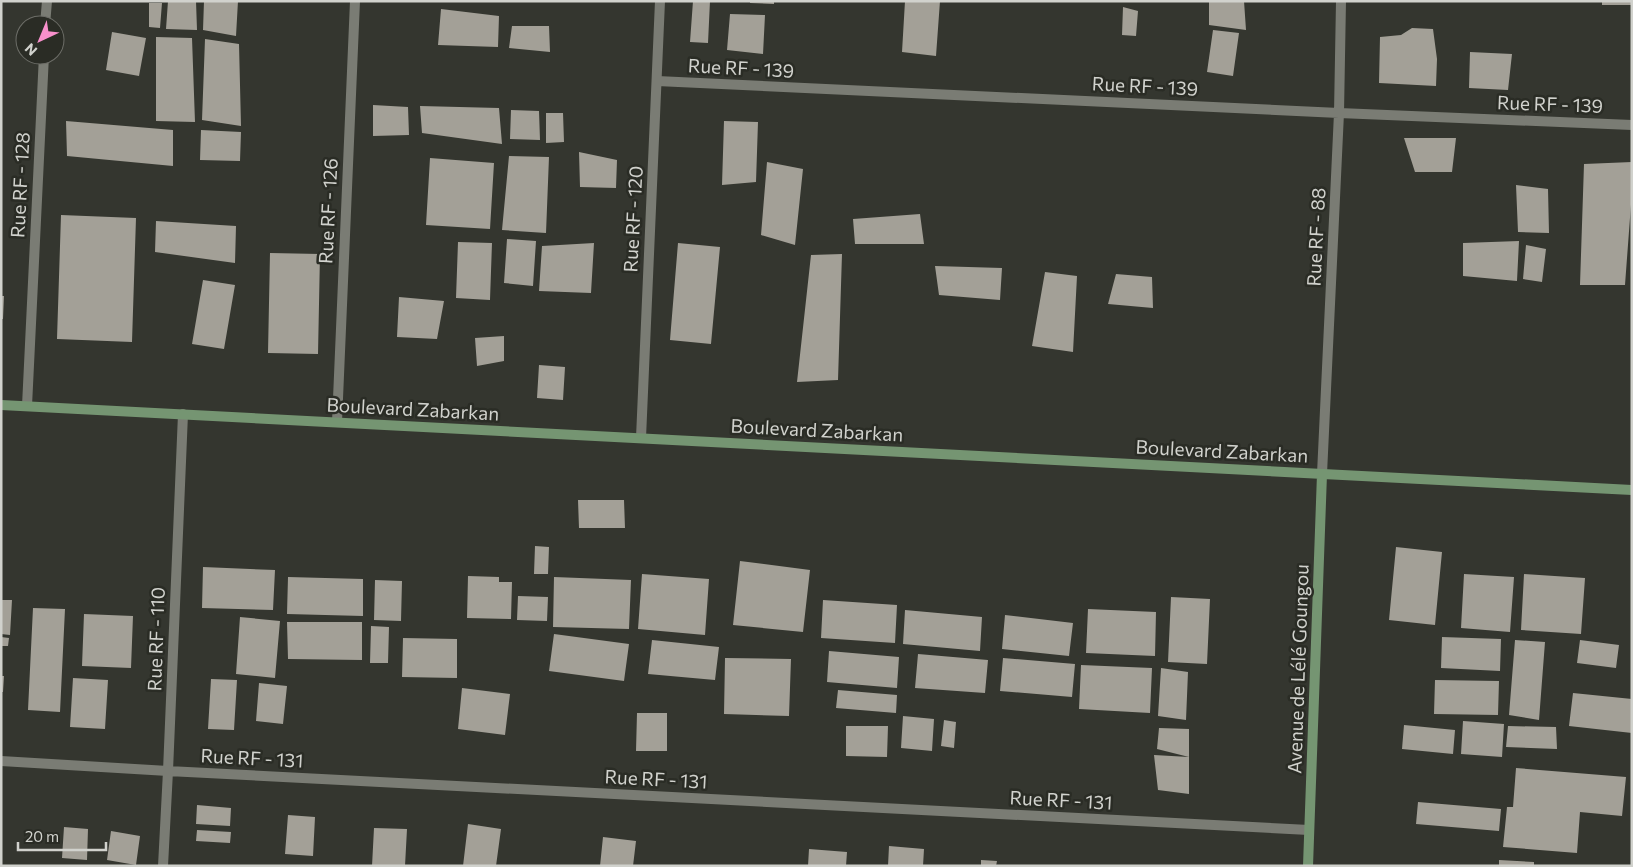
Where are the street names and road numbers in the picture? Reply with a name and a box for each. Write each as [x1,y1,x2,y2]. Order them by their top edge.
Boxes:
street label: Rue RF - 139 [687,53,795,82]
street label: Rue RF - 139 [1091,71,1199,100]
street label: Rue RF - 139 [1496,90,1604,117]
street label: Rue RF - 128 [5,131,34,238]
street label: Rue RF - 126 [313,157,342,264]
street label: Rue RF - 120 [618,165,647,273]
street label: Rue RF - 88 [1301,187,1330,287]
street label: Boulevard Zabarkan [326,392,500,425]
street label: Boulevard Zabarkan [730,413,904,446]
street label: Boulevard Zabarkan [1135,434,1309,467]
street label: Avenue de Lélé Goungou [1282,564,1313,774]
street label: Rue RF - 110 [142,586,169,692]
street label: Rue RF - 131 [200,743,304,772]
street label: Rue RF - 131 [604,764,708,793]
street label: Rue RF - 131 [1009,785,1113,814]

